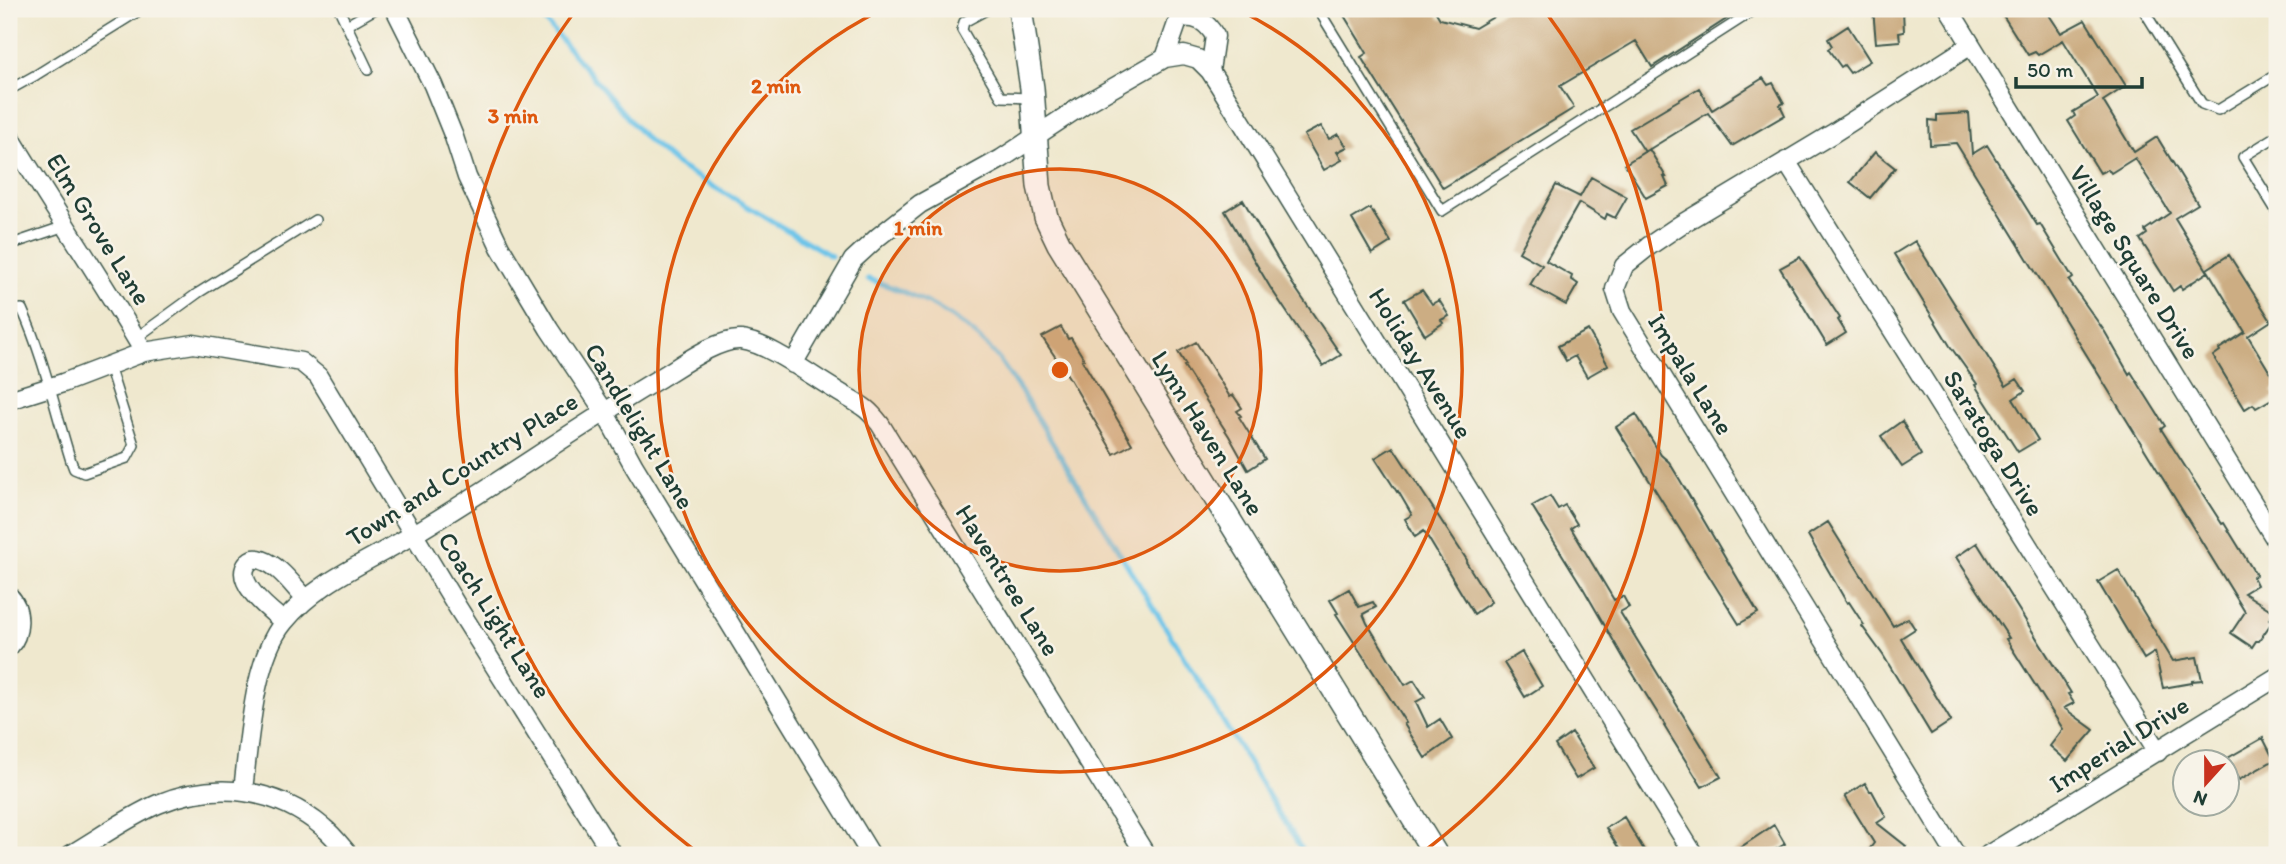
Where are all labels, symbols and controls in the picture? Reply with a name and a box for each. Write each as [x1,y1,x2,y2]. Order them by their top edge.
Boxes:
scale bar [2016,46,2142,90]
text: 50 m [2027,57,2074,82]
text: 2 min [751,73,802,98]
text: 3 min [488,103,539,128]
street label: Elm Grove Lane [40,147,158,311]
street label: Village Square Drive [2062,159,2208,365]
text: 1 min [894,215,943,240]
street label: Holiday Avenue [1362,282,1480,444]
street label: Impala Lane [1641,307,1741,441]
street label: Candlelight Lane [578,337,702,515]
street label: Lynn Haven Lane [1144,345,1272,521]
centre of rings [1048,358,1072,382]
street label: Saratoga Drive [1937,364,2051,522]
street label: Town and Country Place [340,385,584,553]
street label: Haventree Lane [949,498,1067,662]
street label: Coach Light Lane [431,526,559,704]
street label: Imperial Drive [2043,688,2195,800]
north arrow [2170,748,2240,818]
text: N [2190,785,2210,811]

